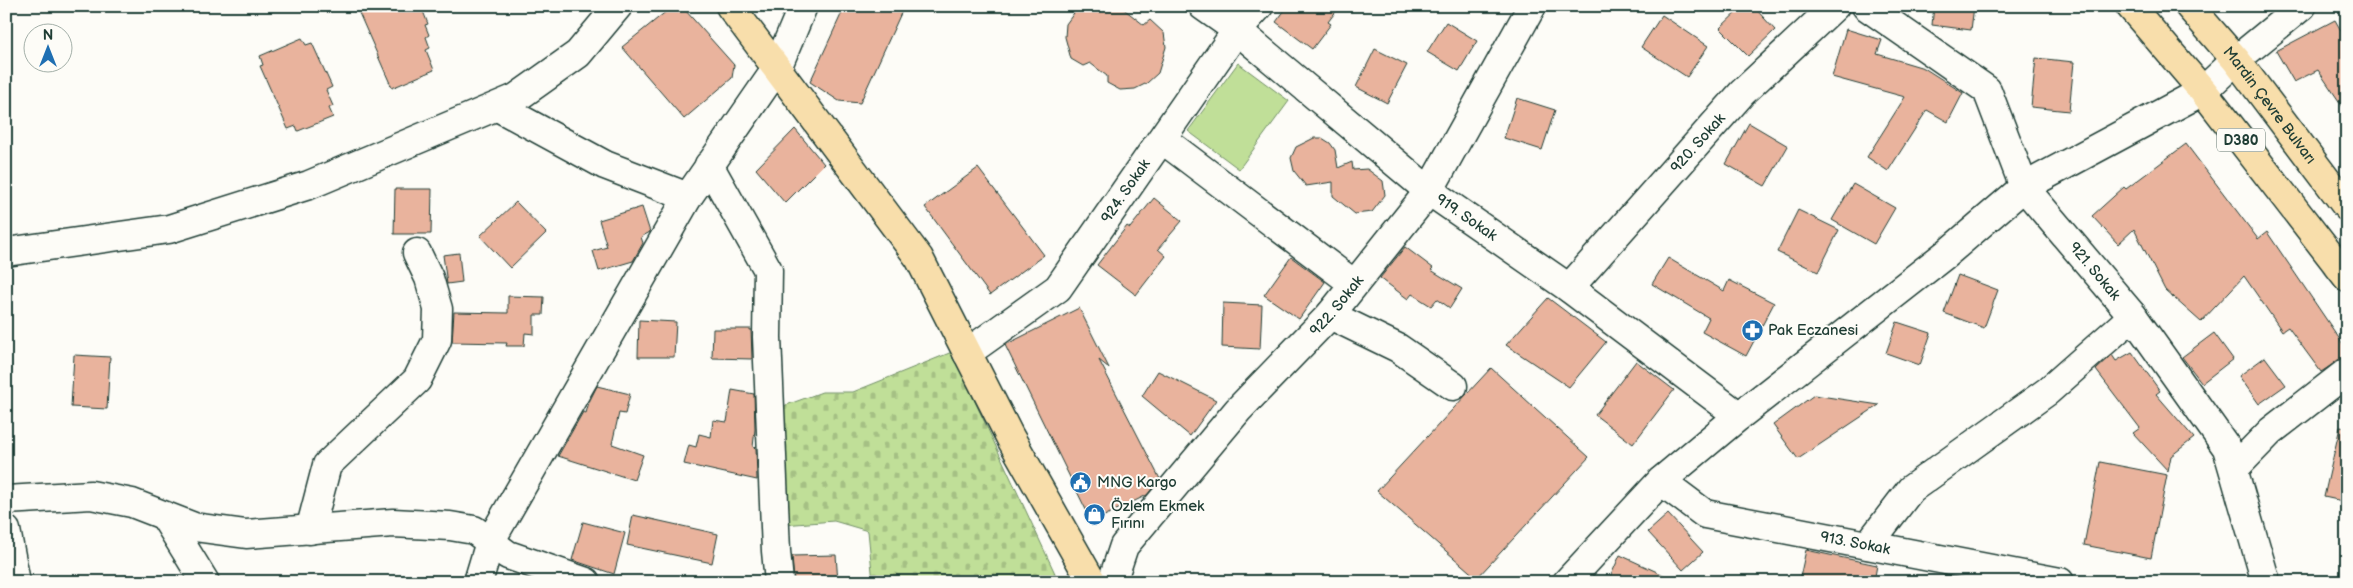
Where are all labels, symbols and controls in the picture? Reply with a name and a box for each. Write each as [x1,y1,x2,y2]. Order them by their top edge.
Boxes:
north arrow [22,22,72,72]
text: N [43,27,53,44]
street label: Mardin Çevre Bulvarı [2219,43,2320,168]
street label: 920. Sokak [1667,109,1730,177]
road number: D380 [2217,128,2265,152]
street label: 924. Sokak [1097,155,1155,227]
street label: 919. Sokak [1432,190,1501,246]
street label: 921. Sokak [2065,238,2125,305]
street label: 922. Sokak [1306,271,1368,340]
pharmacy icon: Pak Eczanesi [1740,318,1764,342]
place label: Pak Eczanesi [1768,321,1858,340]
public building icon: MNG Kargo [1069,470,1093,494]
place label: MNG Kargo [1097,473,1177,492]
place label: Özlem Ekmek Fırını [1111,497,1205,533]
shop icon: Özlem Ekmek Fırını [1083,503,1107,527]
street label: 913. Sokak [1819,527,1892,559]

